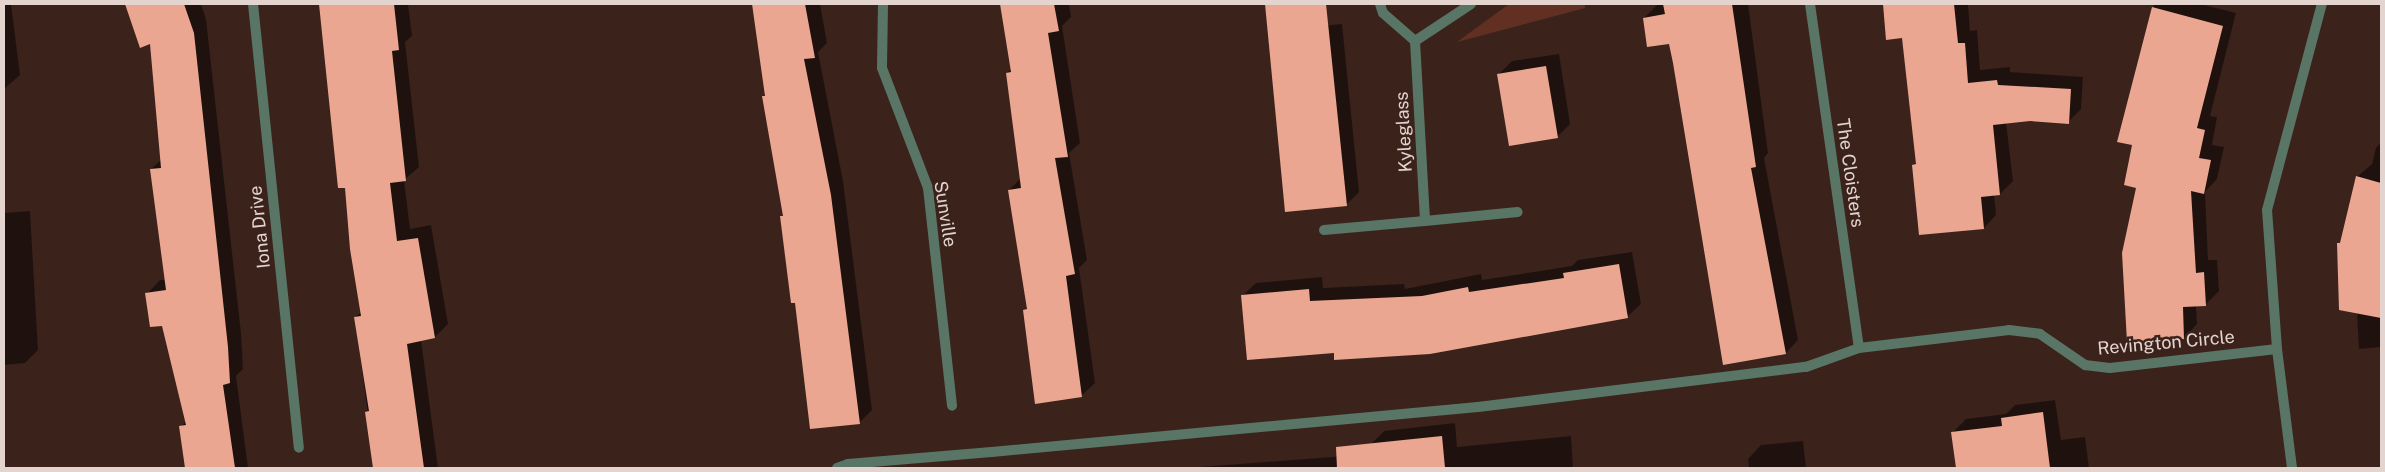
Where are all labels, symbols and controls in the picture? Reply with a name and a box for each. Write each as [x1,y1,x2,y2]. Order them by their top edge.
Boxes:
street label: Kyleglass [1391,91,1417,173]
street label: The Cloisters [1832,117,1868,229]
street label: Sunville [929,179,961,249]
street label: Iona Drive [245,185,275,269]
street label: Revington Circle [2097,326,2235,360]

